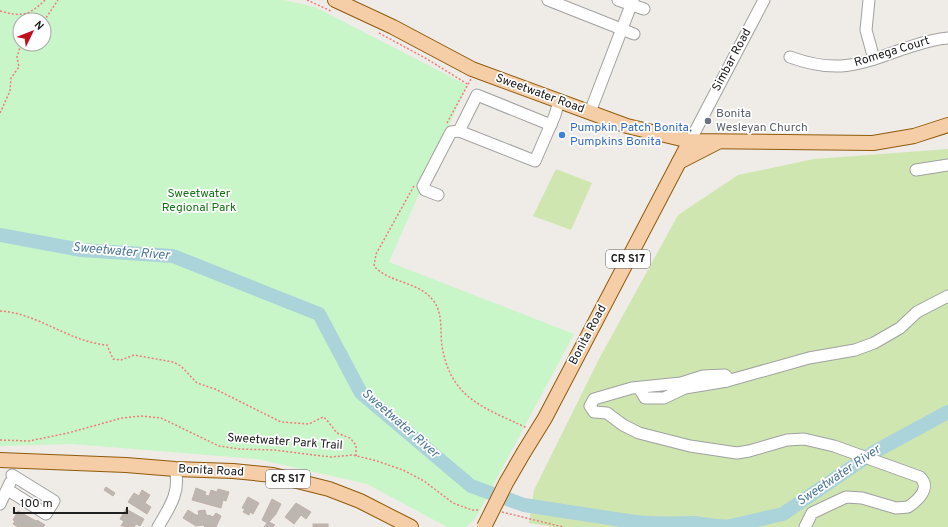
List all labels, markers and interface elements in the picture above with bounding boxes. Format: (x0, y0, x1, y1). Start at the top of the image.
north arrow (12, 12, 52, 52)
text: N (31, 18, 46, 34)
street label: Simbar Road (709, 26, 755, 94)
street label: Romega Court (852, 33, 932, 71)
street label: Sweetwater Road (493, 71, 587, 117)
place label: Bonita Wesleyan Church (716, 106, 808, 136)
marker: Bonita Wesleyan Church (703, 116, 713, 126)
place label: Pumpkin Patch Bonita, Pumpkins Bonita (570, 120, 692, 150)
marker: Pumpkin Patch Bonita, Pumpkins Bonita (557, 130, 567, 140)
park label: Sweetwater Regional Park (162, 186, 236, 216)
water label: Sweetwater River (72, 240, 171, 264)
road number: CR S17 (606, 250, 650, 268)
street label: Bonita Road (566, 302, 610, 368)
water label: Sweetwater River (358, 386, 443, 463)
street label: Sweetwater Park Trail (227, 430, 343, 454)
water label: Sweetwater River (794, 442, 885, 510)
street label: Bonita Road (178, 461, 244, 481)
road number: CR S17 (266, 470, 310, 488)
scale bar (14, 489, 127, 515)
text: 100 m (20, 496, 53, 512)

